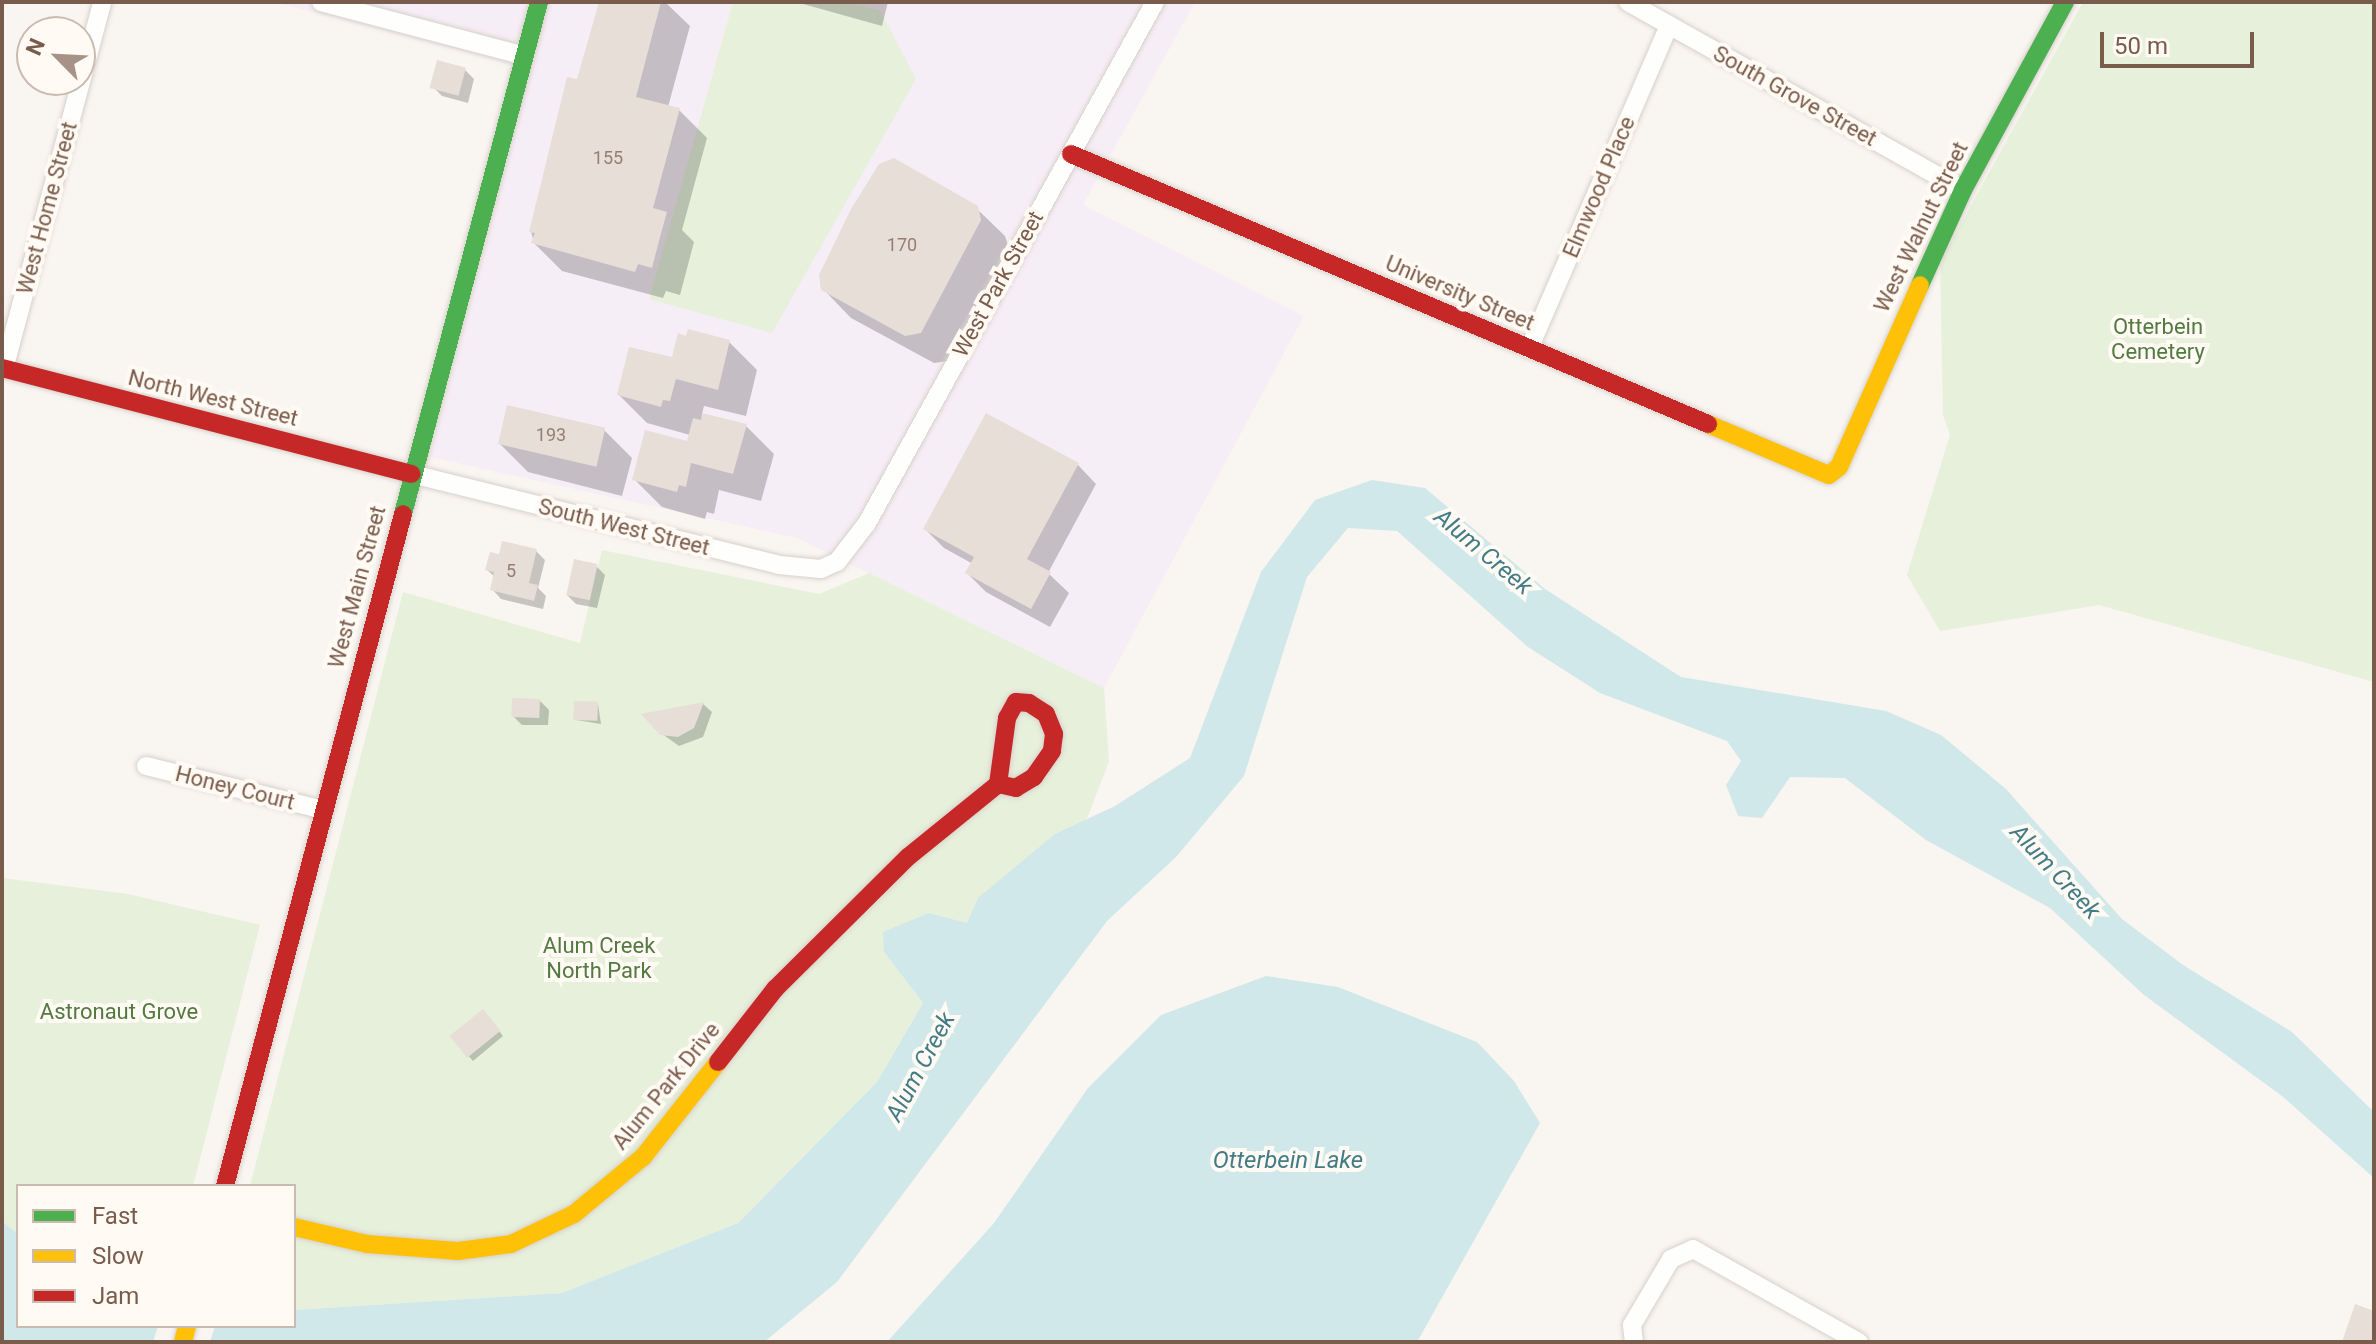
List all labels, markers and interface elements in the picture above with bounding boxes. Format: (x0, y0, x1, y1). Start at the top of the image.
north arrow (16, 16, 96, 96)
scale bar (2104, 16, 2258, 66)
text: 50 m (2114, 32, 2168, 60)
text: N (21, 35, 50, 59)
street label: South Grove Street (1709, 40, 1881, 152)
street label: Elmwood Place (1557, 112, 1641, 262)
street label: West Home Street (11, 119, 83, 297)
street label: West Walnut Street (1868, 137, 1974, 317)
house number: 155 (593, 147, 623, 169)
street label: West Park Street (947, 206, 1049, 362)
house number: 170 (887, 234, 917, 256)
street label: University Street (1382, 250, 1538, 336)
park label: Otterbein Cemetery (2111, 313, 2205, 364)
street label: North West Street (125, 364, 301, 432)
house number: 193 (536, 424, 566, 446)
street label: South West Street (536, 493, 712, 561)
street label: West Main Street (323, 503, 391, 671)
water label: Alum Creek (1428, 503, 1538, 601)
house number: 5 (506, 560, 516, 582)
street label: Honey Court (173, 760, 297, 816)
water label: Alum Creek (2004, 819, 2106, 925)
park label: Alum Creek North Park (543, 932, 655, 984)
park label: Astronaut Grove (40, 999, 198, 1025)
water label: Alum Creek (880, 1008, 962, 1126)
street label: Alum Park Drive (607, 1017, 725, 1155)
water label: Otterbein Lake (1213, 1147, 1363, 1175)
legend (16, 1184, 296, 1328)
text: Fast (92, 1202, 138, 1230)
text: Slow (92, 1242, 144, 1270)
text: Jam (92, 1282, 139, 1310)

